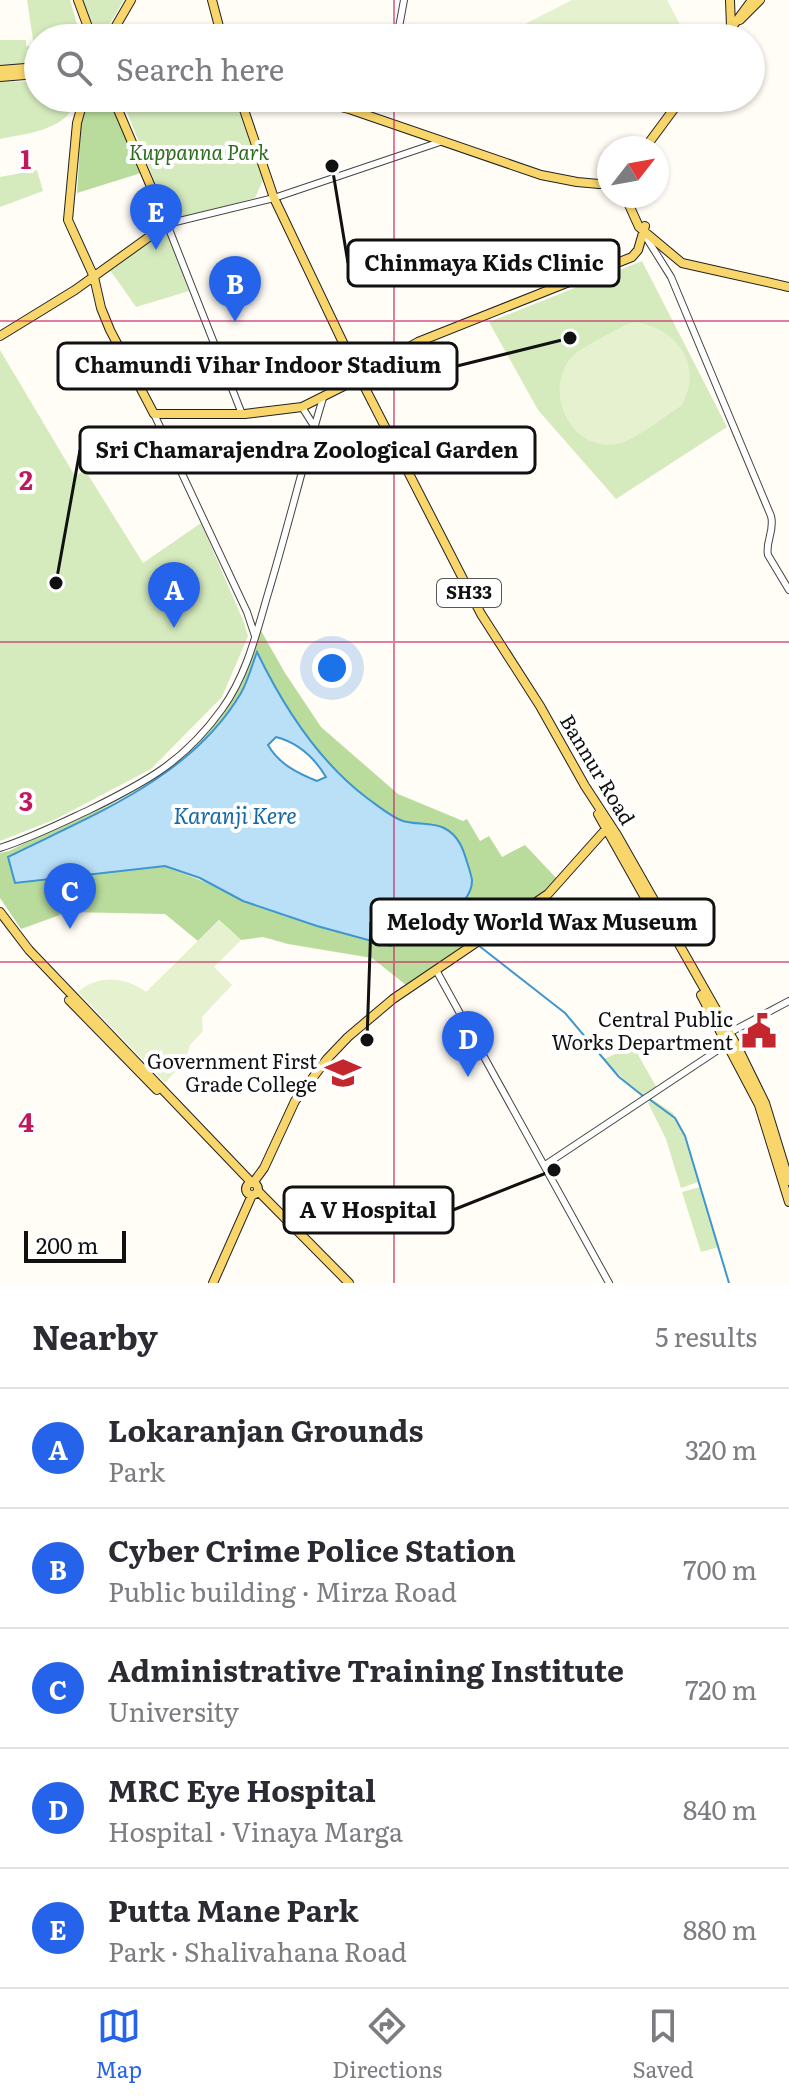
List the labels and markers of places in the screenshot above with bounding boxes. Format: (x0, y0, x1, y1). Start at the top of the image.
pin: E (130, 184, 182, 250)
callout: Chinmaya Kids Clinic (348, 240, 619, 286)
pin: B (209, 256, 261, 322)
callout: Chamundi Vihar Indoor Stadium (58, 343, 457, 389)
callout: Sri Chamarajendra Zoological Garden (80, 427, 535, 473)
pin: A (148, 562, 200, 628)
pin: C (44, 863, 96, 929)
callout: Melody World Wax Museum (371, 899, 714, 945)
place label: Central Public Works Department (551, 1003, 733, 1056)
pin: D (442, 1011, 494, 1077)
public building icon: Central Public Works Department (740, 1012, 778, 1050)
place label: Government First Grade College (147, 1045, 317, 1098)
school or university icon: Government First Grade College (324, 1054, 362, 1092)
callout: A V Hospital (284, 1187, 453, 1233)

